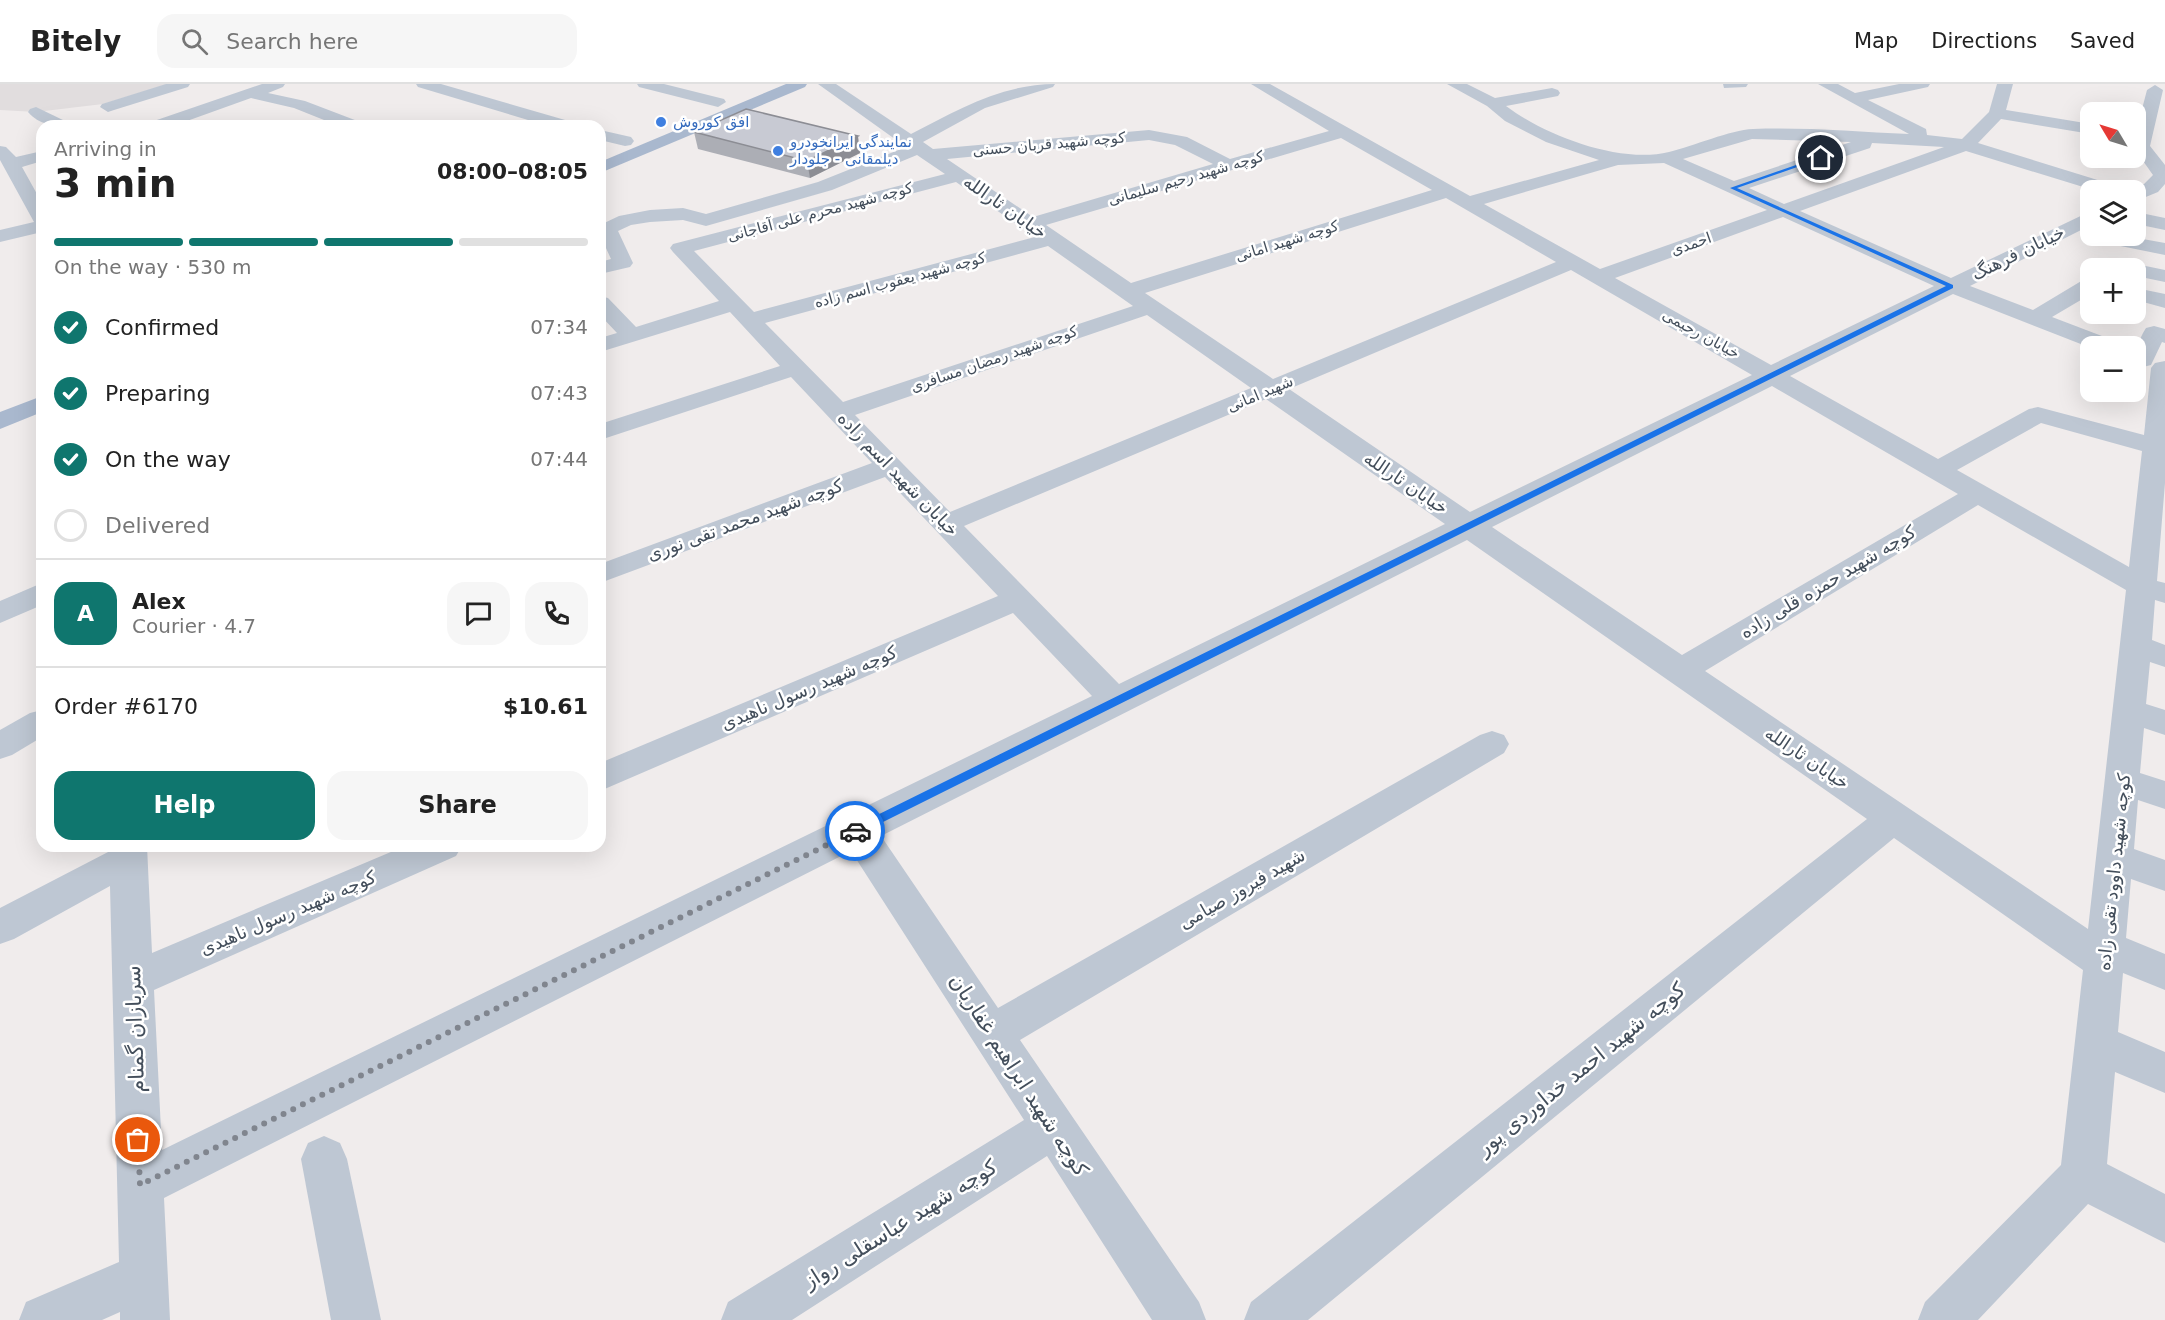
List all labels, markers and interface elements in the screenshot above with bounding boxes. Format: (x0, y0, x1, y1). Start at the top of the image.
search box (157, 14, 577, 68)
text: Bitely (30, 25, 121, 58)
icon: search (178, 25, 211, 58)
text: Search here (226, 29, 358, 54)
text: Map (1854, 29, 1898, 53)
text: Directions (1931, 29, 2037, 53)
text: Saved (2070, 29, 2135, 53)
north arrow (2080, 102, 2146, 168)
map controls (2080, 102, 2146, 402)
place label: افق کوروش (673, 113, 749, 131)
marker: افق کوروش (654, 115, 668, 129)
street label: کوچه شهید قربان حسنی (972, 128, 1127, 160)
pin (1795, 132, 1846, 183)
place label: نمایندگی ایرانخودرو دیلمقانی - جلودار (789, 133, 912, 168)
text: Arriving in (54, 137, 157, 161)
icon: home (1804, 141, 1837, 174)
marker: نمایندگی ایرانخودرو دیلمقانی - جلودار (771, 144, 785, 158)
street label: کوچه شهید رحیم سلیمانی (1106, 147, 1267, 209)
text: 08:00–08:05 (437, 159, 588, 184)
text: 3 min (54, 161, 176, 206)
street label: خیابان ثارالله (960, 170, 1051, 243)
street label: کوچه شهید محرم علی آقاجانی (725, 178, 916, 245)
button: layers (2080, 180, 2146, 246)
street label: کوچه شهید امانی (1233, 216, 1342, 265)
street label: خیابان فرهنگ (1968, 221, 2068, 285)
street label: احمدی (1668, 229, 1714, 259)
street label: کوچه شهید یعقوب اسم زاده (812, 248, 988, 312)
text: On the way · 530 m (54, 255, 252, 279)
button: + (2080, 258, 2146, 324)
street label: خیابان رحیمی (1659, 305, 1743, 363)
icon: check (54, 311, 87, 344)
text: Confirmed (105, 315, 219, 340)
text: 07:34 (530, 315, 588, 339)
street label: کوچه شهید رمضان مسافری (908, 322, 1081, 396)
button: − (2080, 336, 2146, 402)
street label: شهید امانی (1224, 372, 1296, 416)
icon: check (54, 377, 87, 410)
text: Preparing (105, 381, 211, 406)
text: 07:43 (530, 381, 588, 405)
street label: خیابان شهید اسم زاده (833, 407, 963, 541)
icon: check (54, 443, 87, 476)
text: On the way (105, 447, 231, 472)
text: 07:44 (530, 447, 588, 471)
street label: خیابان ثارالله (1360, 447, 1452, 518)
street label: کوچه شهید محمد تقی نوری (644, 474, 846, 566)
text: Delivered (105, 513, 210, 538)
street label: کوچه شهید حمزه قلی زاده (1736, 520, 1920, 643)
button: chat (447, 582, 510, 645)
button: phone (525, 582, 588, 645)
text: Alex (132, 589, 186, 614)
text: A (77, 601, 94, 626)
text: Courier · 4.7 (132, 614, 256, 638)
street label: کوچه شهید رسول ناهیدی (718, 641, 901, 735)
text: Order #6170 (54, 694, 198, 719)
text: $10.61 (503, 694, 588, 719)
street label: خیابان ثارالله (1761, 722, 1853, 793)
button: Help (54, 771, 315, 840)
button: Share (327, 771, 588, 840)
street label: کوچه شهید داوود تقی زاده (2093, 772, 2135, 972)
courier (825, 801, 885, 861)
icon: car (839, 815, 872, 848)
street label: شهید فیروز صیامی (1175, 844, 1309, 934)
street label: کوچه شهید رسول ناهیدی (197, 866, 380, 960)
street label: سربازان گمنام (121, 965, 149, 1093)
street label: کوچه شهید ابراهیم غفاریان (944, 969, 1093, 1181)
street label: کوچه شهید احمد خداوردی پور (1471, 977, 1690, 1161)
pin (112, 1114, 163, 1165)
icon: bag (121, 1123, 154, 1156)
street label: کوچه شهید عباسقلی رواز (798, 1154, 1001, 1294)

